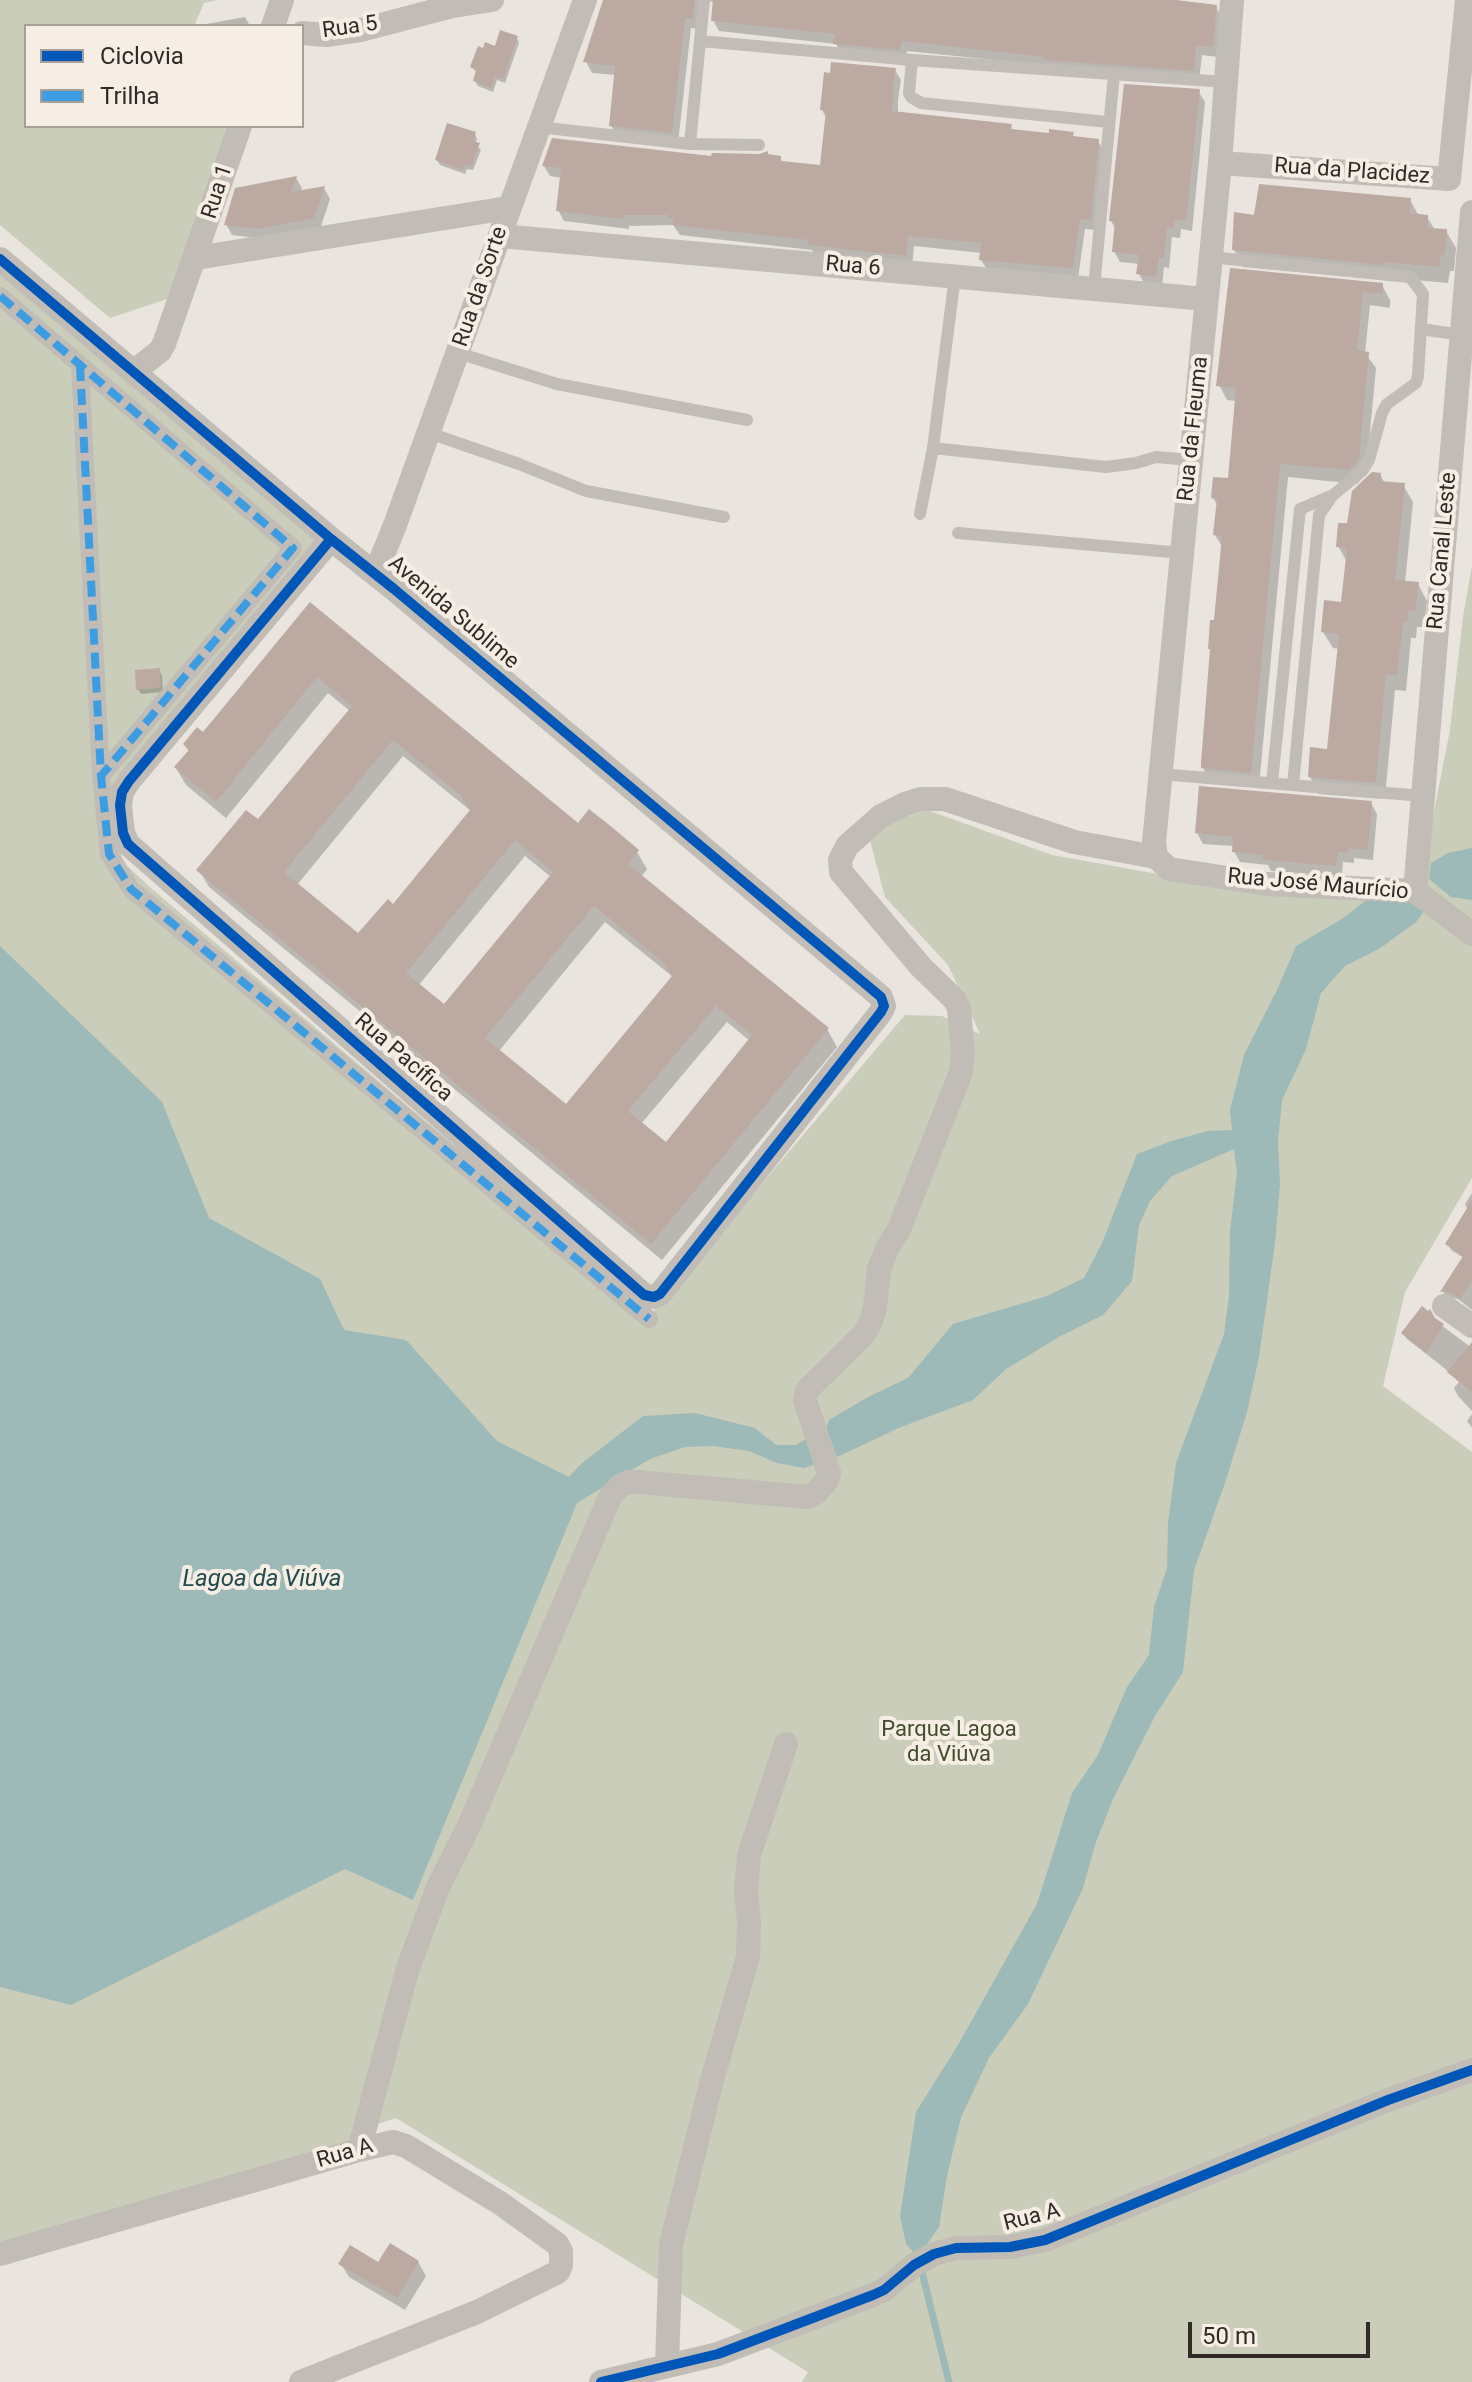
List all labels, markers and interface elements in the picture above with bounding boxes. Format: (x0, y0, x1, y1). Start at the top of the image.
street label: Rua 5 (321, 11, 379, 45)
legend (24, 24, 304, 128)
text: Ciclovia (100, 42, 184, 70)
text: Trilha (100, 82, 160, 110)
street label: Rua da Placidez (1273, 153, 1431, 191)
street label: Rua 1 (197, 162, 239, 222)
street label: Rua da Sorte (448, 223, 514, 351)
street label: Rua 6 (824, 251, 882, 283)
street label: Rua da Fleuma (1173, 355, 1215, 503)
street label: Rua Canal Leste (1423, 471, 1463, 631)
street label: Avenida Sublime (382, 551, 524, 675)
street label: Rua José Maurício (1226, 864, 1410, 906)
street label: Rua Pacífica (349, 1008, 457, 1108)
water label: Lagoa da Viúva (183, 1566, 341, 1594)
park label: Parque Lagoa da Viúva (881, 1717, 1017, 1768)
street label: Rua A (314, 2133, 376, 2175)
street label: Rua A (1001, 2198, 1063, 2238)
scale bar (1192, 2306, 1374, 2356)
text: 50 m (1202, 2322, 1256, 2350)

